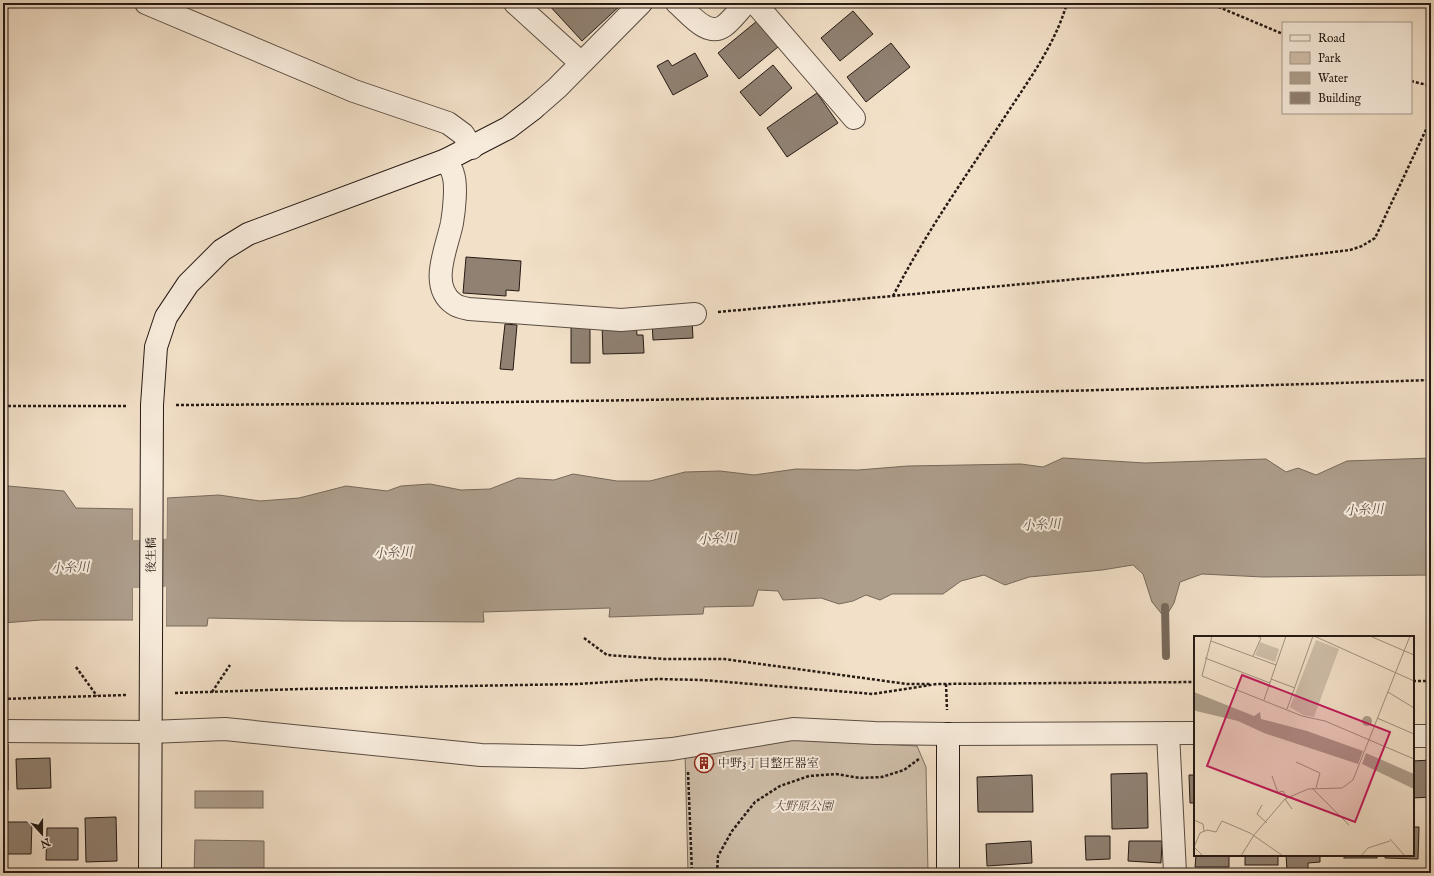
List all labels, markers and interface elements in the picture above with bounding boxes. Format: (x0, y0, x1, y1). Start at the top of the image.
legend (1282, 22, 1412, 114)
text: Road (1318, 31, 1346, 46)
text: Park (1318, 51, 1341, 66)
text: Water (1318, 71, 1349, 86)
text: Building (1318, 91, 1362, 106)
water label: 小糸川 (1344, 501, 1386, 520)
water label: 小糸川 (1021, 516, 1063, 535)
water label: 小糸川 (697, 530, 739, 549)
street label: 後生橋 (144, 537, 159, 573)
water label: 小糸川 (373, 544, 415, 563)
water label: 小糸川 (50, 559, 92, 578)
inset map (1194, 636, 1414, 856)
building icon: 中野3丁目整圧器室 (693, 752, 715, 774)
place label: 中野3丁目整圧器室 (718, 756, 818, 771)
park label: 大野原公園 (773, 799, 835, 814)
north arrow (22, 814, 62, 854)
text: N (38, 834, 53, 851)

